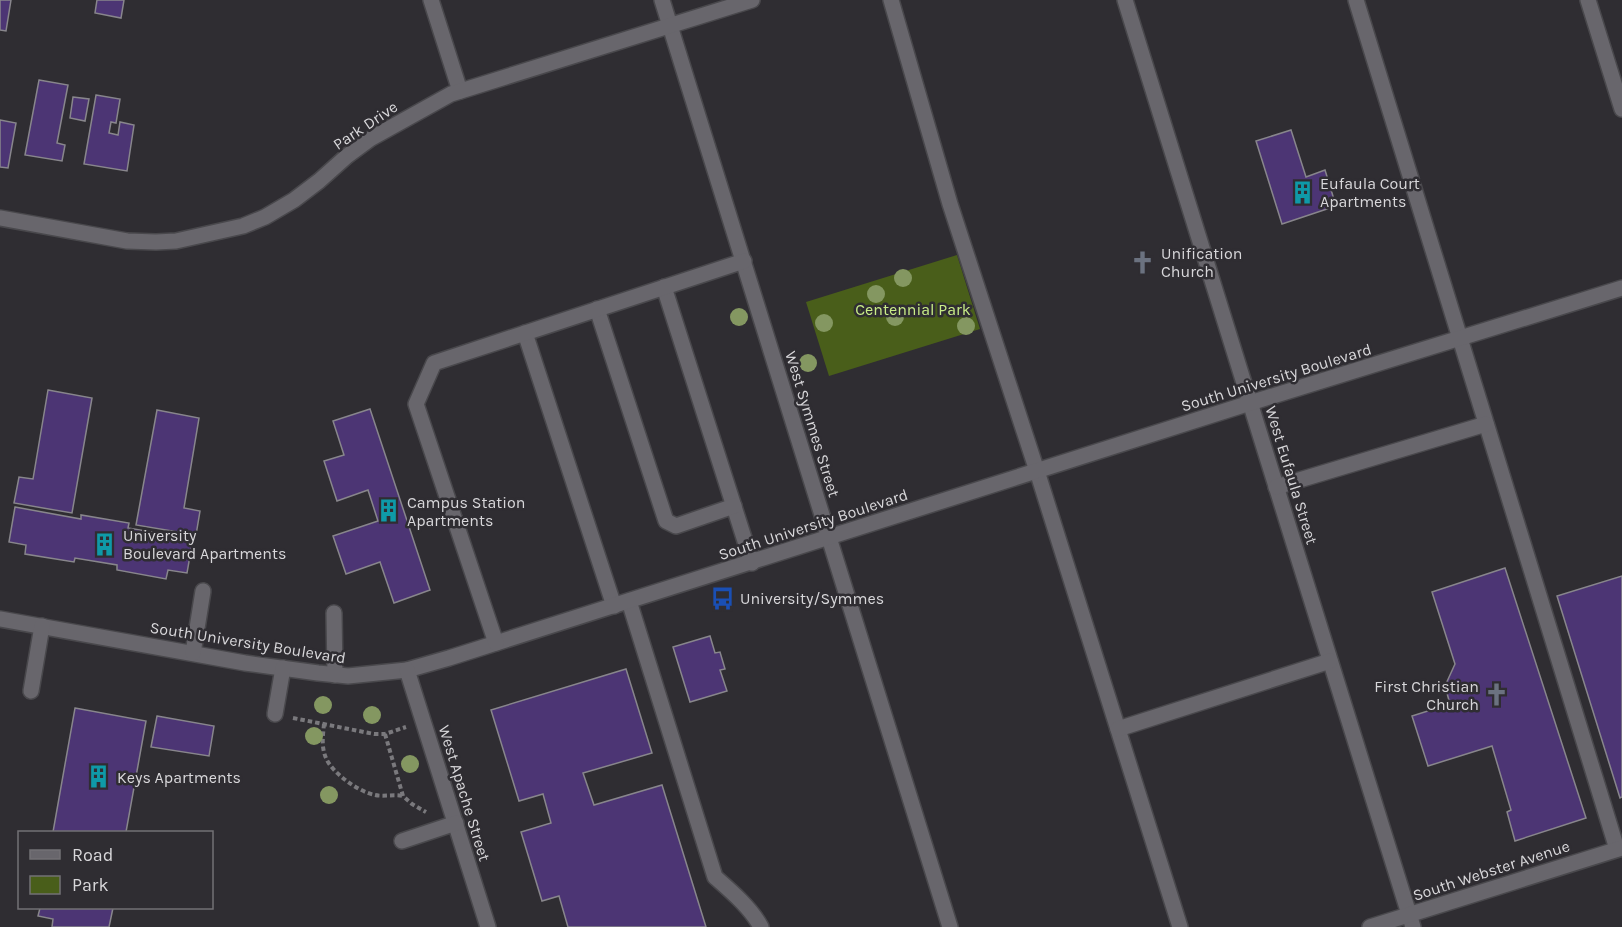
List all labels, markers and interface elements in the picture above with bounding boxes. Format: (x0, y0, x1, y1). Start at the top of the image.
street label: Park Drive (329, 97, 401, 154)
place label: Eufaula Court Apartments (1320, 174, 1420, 211)
building icon: Eufaula Court Apartments (1289, 179, 1315, 205)
place label: Unification Church (1161, 244, 1242, 281)
church icon: Unification Church (1130, 249, 1156, 275)
park label: Centennial Park (855, 300, 971, 319)
street label: South University Boulevard (1179, 339, 1374, 416)
street label: West Symmes Street (781, 349, 844, 499)
street label: West Eufaula Street (1261, 404, 1322, 547)
street label: South University Boulevard (716, 485, 910, 564)
place label: Campus Station Apartments (407, 493, 526, 530)
building icon: Campus Station Apartments (376, 498, 402, 524)
place label: University Boulevard Apartments (123, 526, 286, 563)
building icon: University Boulevard Apartments (92, 531, 118, 557)
bus stop icon: University/Symmes (709, 585, 735, 611)
place label: University/Symmes (740, 589, 884, 608)
street label: South University Boulevard (149, 618, 347, 667)
place label: First Christian Church (1374, 677, 1479, 714)
church icon: First Christian Church (1484, 682, 1510, 708)
street label: West Apache Street (435, 723, 494, 864)
building icon: Keys Apartments (86, 764, 112, 790)
place label: Keys Apartments (117, 768, 241, 787)
legend (18, 831, 213, 909)
street label: South Webster Avenue (1410, 836, 1572, 905)
text: Road (72, 844, 113, 866)
text: Park (72, 874, 109, 896)

